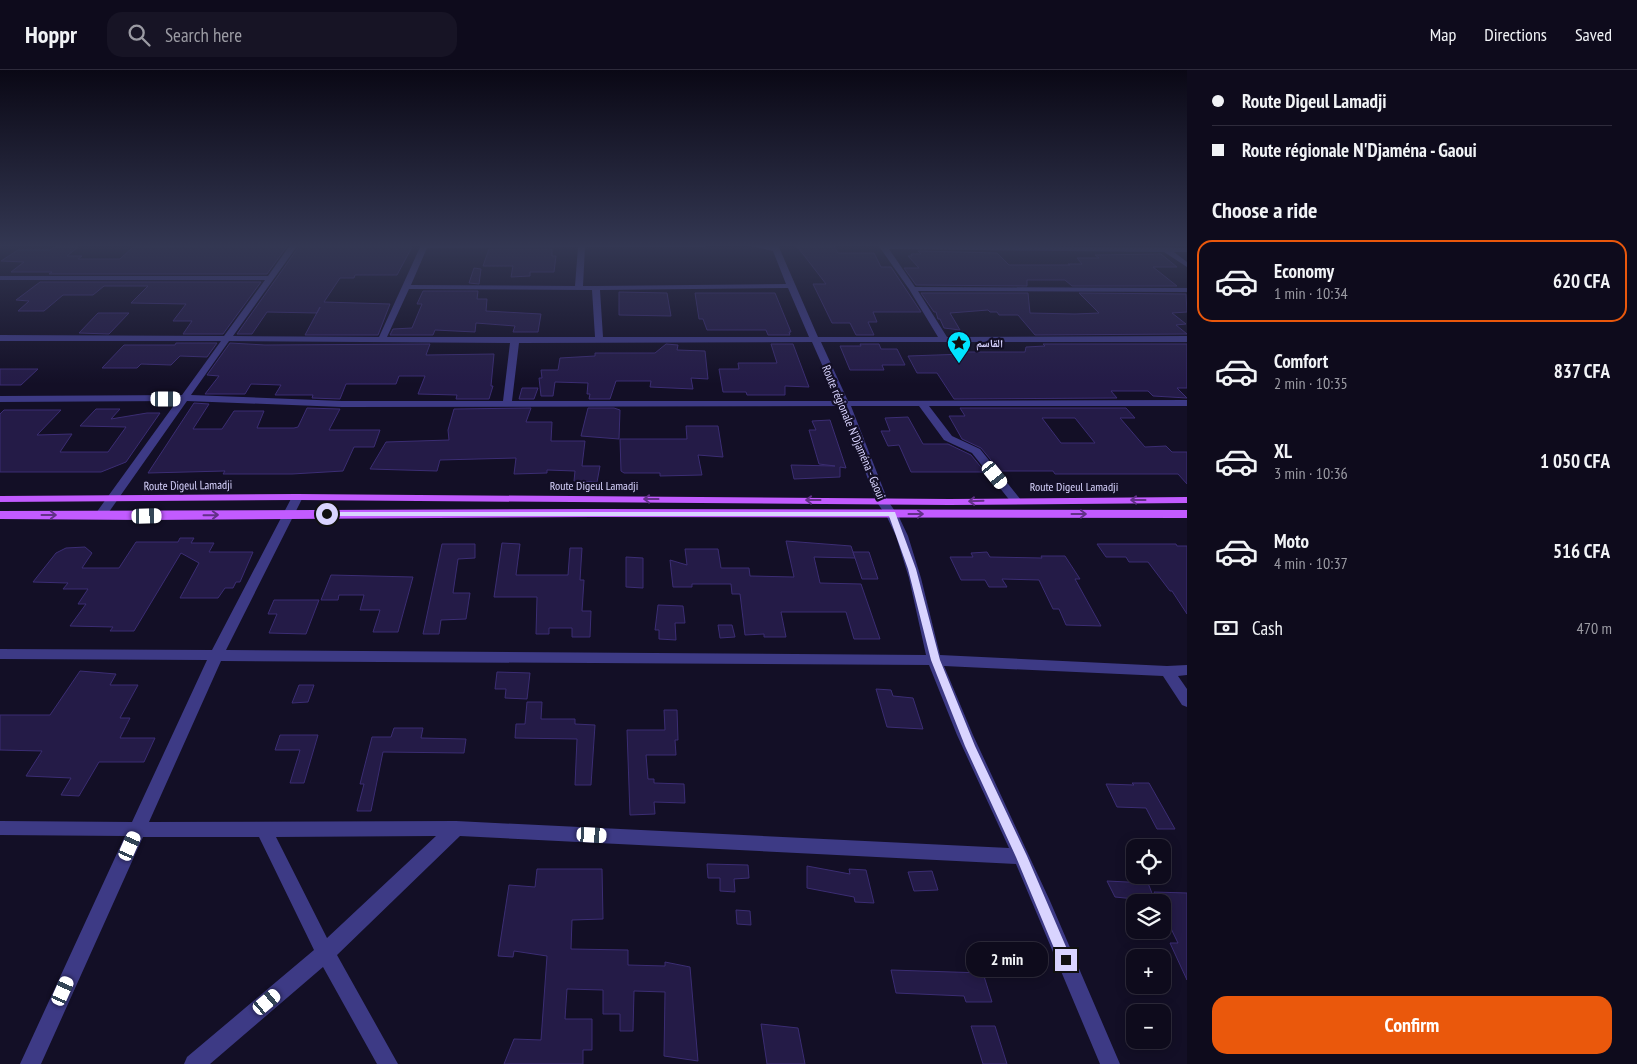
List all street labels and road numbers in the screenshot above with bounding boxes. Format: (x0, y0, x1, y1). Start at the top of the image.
street label: Route régionale N'Djaména - Gaoui (819, 363, 889, 501)
street label: Route Digeul Lamadji (144, 477, 232, 493)
street label: Route Digeul Lamadji (550, 478, 638, 493)
street label: Route Digeul Lamadji (1030, 479, 1118, 494)

